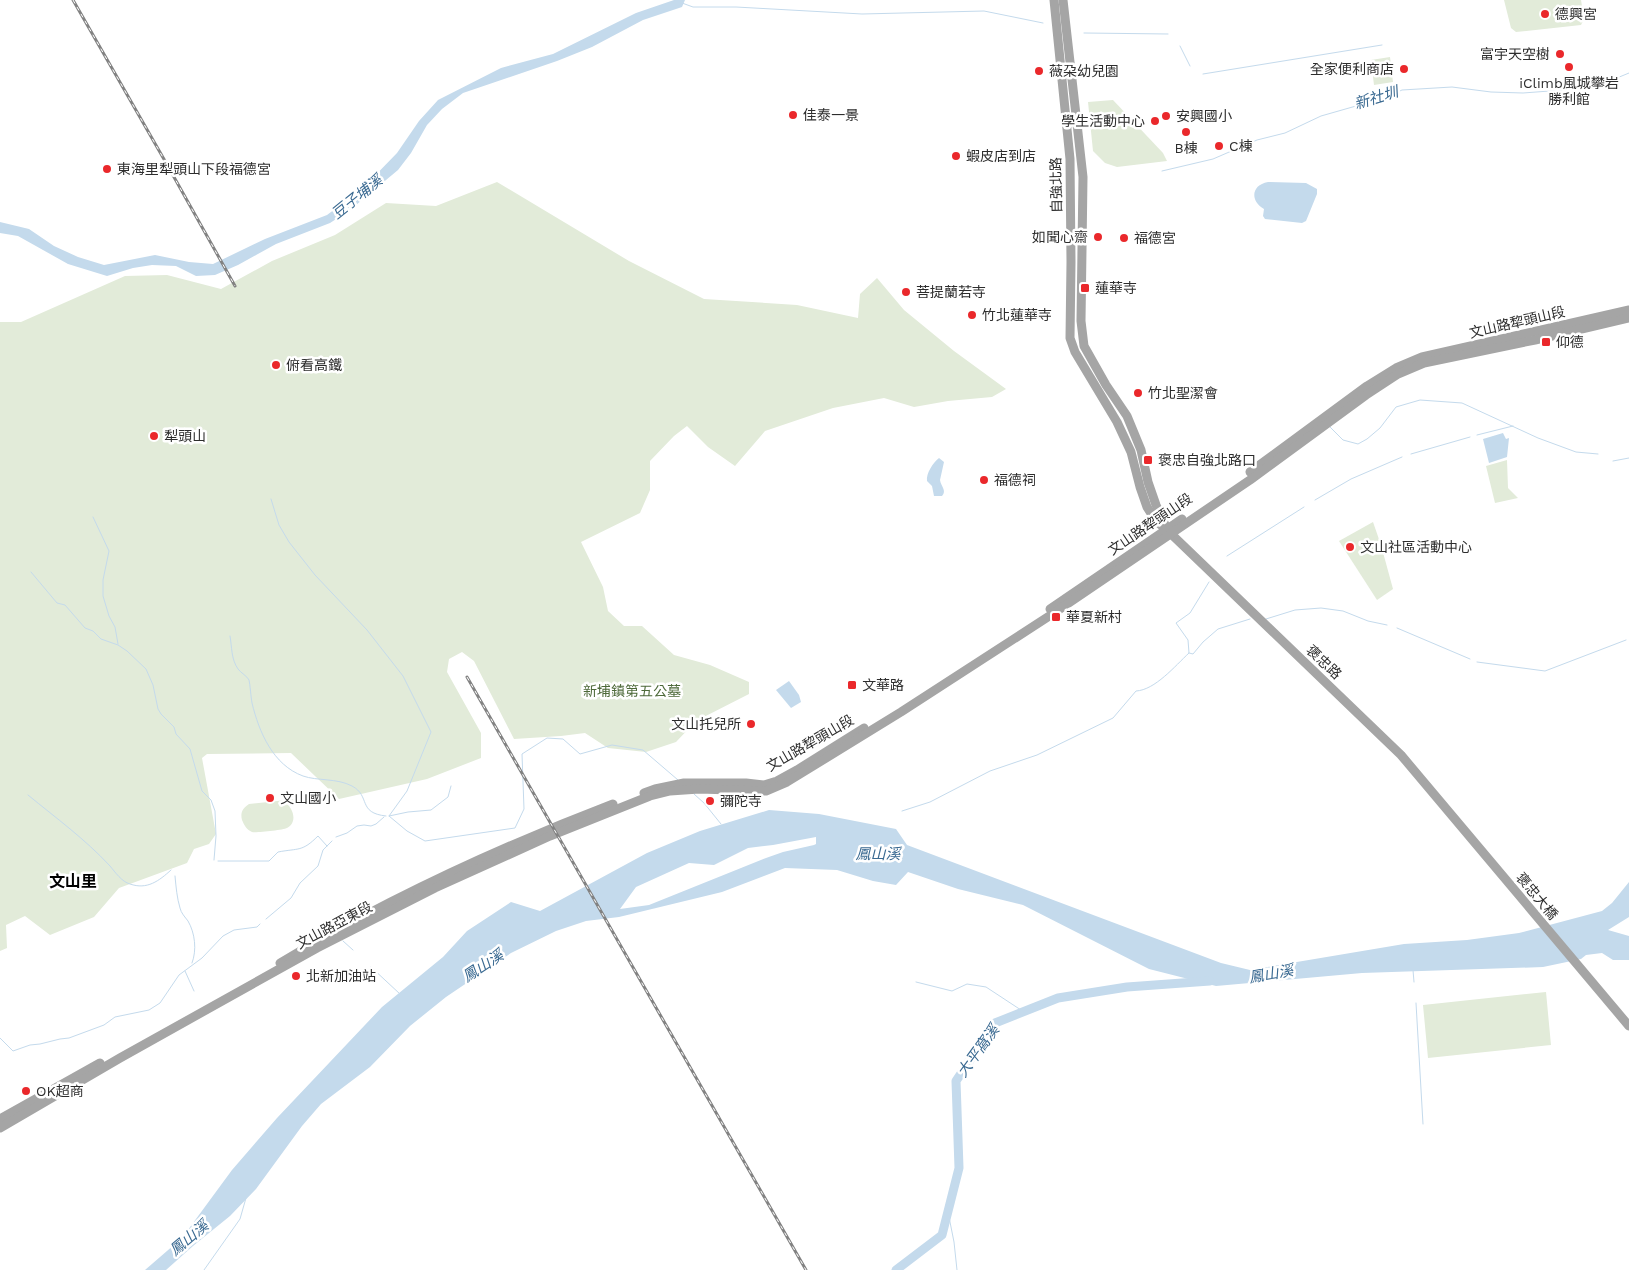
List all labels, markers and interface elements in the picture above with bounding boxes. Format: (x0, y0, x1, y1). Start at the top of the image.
place label: 德興宮 (1555, 6, 1597, 22)
marker: 德興宮 (1539, 8, 1551, 20)
place label: 富宇天空樹 (1480, 46, 1550, 62)
marker: 富宇天空樹 (1554, 48, 1566, 60)
place label: 全家便利商店 (1310, 61, 1394, 77)
marker: iClimb風城攀岩 勝利館 (1563, 61, 1575, 73)
place label: 薇朶幼兒園 (1049, 63, 1119, 79)
marker: 全家便利商店 (1398, 63, 1410, 75)
marker: 薇朶幼兒園 (1033, 65, 1045, 77)
place label: iClimb風城攀岩 勝利館 (1519, 75, 1619, 107)
water label: 新社圳 (1352, 82, 1402, 113)
place label: 佳泰一景 (803, 107, 859, 123)
place label: 安興國小 (1176, 108, 1232, 124)
marker: 佳泰一景 (787, 109, 799, 121)
marker: 安興國小 (1160, 110, 1172, 122)
place label: 學生活動中心 (1061, 113, 1145, 129)
marker: 學生活動中心 (1149, 115, 1161, 127)
marker: B棟 (1180, 126, 1192, 138)
place label: C棟 (1229, 138, 1253, 154)
place label: B棟 (1174, 140, 1198, 156)
marker: C棟 (1213, 140, 1225, 152)
place label: 蝦皮店到店 (966, 148, 1036, 164)
marker: 蝦皮店到店 (950, 150, 962, 162)
street label: 自強北路 (1048, 157, 1064, 213)
place label: 東海里犁頭山下段福德宮 (117, 161, 271, 177)
marker: 東海里犁頭山下段福德宮 (101, 163, 113, 175)
water label: 豆子埔溪 (328, 170, 388, 223)
place label: 如聞心齋 (1032, 229, 1088, 245)
place label: 福德宮 (1134, 230, 1176, 246)
marker: 如聞心齋 (1092, 231, 1104, 243)
marker: 福德宮 (1118, 232, 1130, 244)
place label: 蓮華寺 (1095, 280, 1137, 296)
marker: 蓮華寺 (1079, 282, 1091, 294)
place label: 菩提蘭若寺 (916, 284, 986, 300)
marker: 菩提蘭若寺 (900, 286, 912, 298)
street label: 文山路犂頭山段 (1467, 303, 1567, 341)
place label: 竹北蓮華寺 (982, 307, 1052, 323)
marker: 竹北蓮華寺 (966, 309, 978, 321)
place label: 仰德 (1556, 334, 1584, 350)
marker: 仰德 (1540, 336, 1552, 348)
place label: 俯看高鐵 (286, 357, 342, 373)
marker: 俯看高鐵 (270, 359, 282, 371)
place label: 竹北聖潔會 (1148, 385, 1218, 401)
marker: 竹北聖潔會 (1132, 387, 1144, 399)
place label: 犁頭山 (164, 428, 206, 444)
marker: 犁頭山 (148, 430, 160, 442)
place label: 褒忠自強北路口 (1158, 452, 1256, 468)
marker: 褒忠自強北路口 (1142, 454, 1154, 466)
place label: 福德祠 (994, 472, 1036, 488)
marker: 福德祠 (978, 474, 990, 486)
street label: 文山路犂頭山段 (1105, 490, 1195, 558)
place label: 文山社區活動中心 (1360, 539, 1472, 555)
marker: 文山社區活動中心 (1344, 541, 1356, 553)
place label: 華夏新村 (1066, 609, 1122, 625)
marker: 華夏新村 (1050, 611, 1062, 623)
street label: 褒忠路 (1303, 642, 1345, 682)
place label: 文華路 (862, 677, 904, 693)
marker: 文華路 (846, 679, 858, 691)
park label: 新埔鎮第五公墓 (583, 683, 681, 699)
street label: 文山路犂頭山段 (764, 712, 856, 774)
place label: 文山托兒所 (671, 716, 741, 732)
marker: 文山托兒所 (745, 718, 757, 730)
place label: 文山國小 (280, 790, 336, 806)
marker: 文山國小 (264, 792, 276, 804)
place label: 彌陀寺 (720, 793, 762, 809)
marker: 彌陀寺 (704, 795, 716, 807)
water label: 鳳山溪 (855, 845, 902, 863)
street label: 褒忠大橋 (1513, 869, 1561, 923)
district label: 文山里 (49, 872, 97, 891)
street label: 文山路亞東段 (293, 898, 375, 952)
water label: 鳳山溪 (459, 945, 508, 986)
water label: 鳳山溪 (1247, 961, 1297, 987)
place label: 北新加油站 (306, 968, 376, 984)
marker: 北新加油站 (290, 970, 302, 982)
water label: 大平窩溪 (953, 1020, 1004, 1081)
place label: OK超商 (36, 1083, 84, 1099)
marker: OK超商 (20, 1085, 32, 1097)
water label: 鳳山溪 (166, 1215, 214, 1259)

